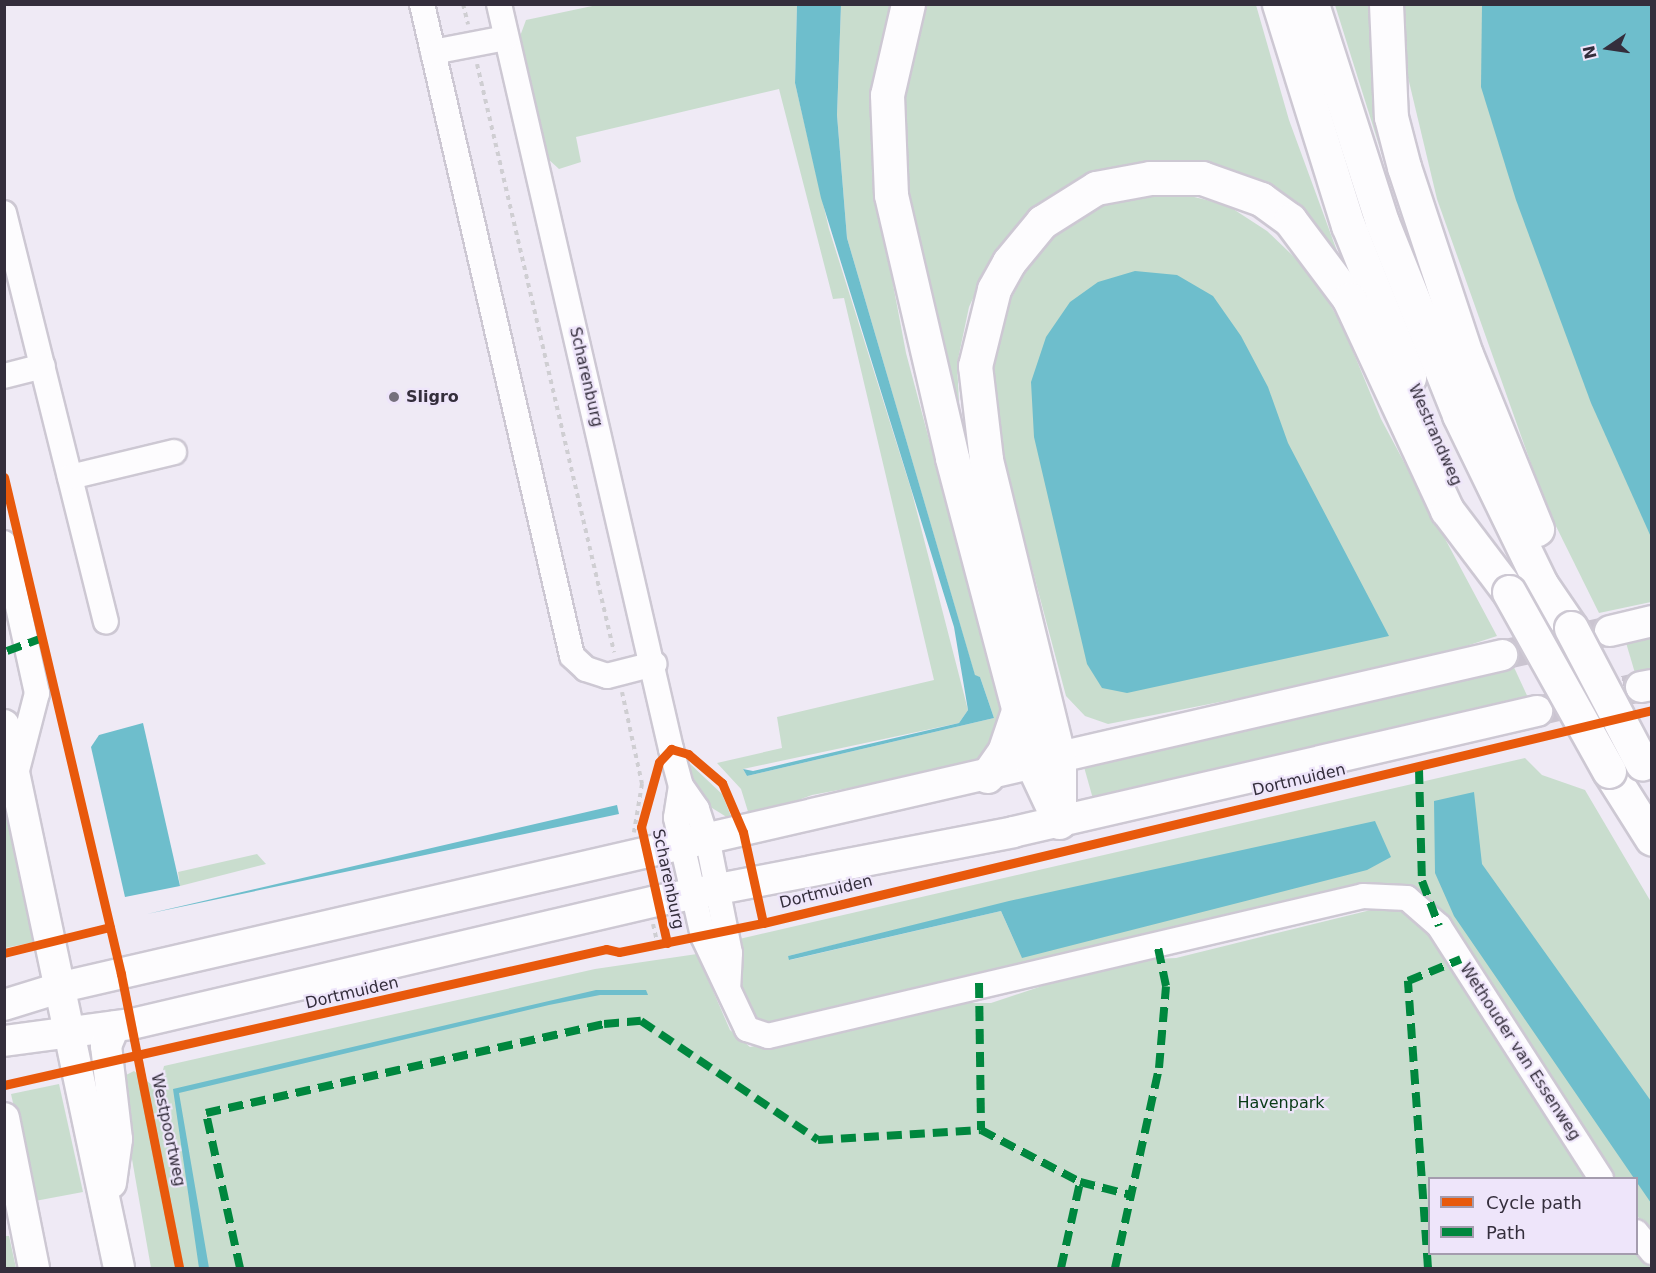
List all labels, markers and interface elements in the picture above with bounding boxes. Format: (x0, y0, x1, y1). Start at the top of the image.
north arrow (1578, 18, 1638, 78)
text: N (1579, 44, 1601, 61)
street label: Scharenburg (565, 325, 607, 429)
street label: Westrandweg (1404, 381, 1466, 489)
place label: Sligro (406, 387, 459, 407)
marker: Sligro (387, 390, 401, 404)
street label: Dortmuiden (1250, 760, 1348, 800)
street label: Scharenburg (648, 827, 688, 931)
street label: Dortmuiden (777, 871, 875, 913)
street label: Wethouder van Essenweg (1456, 960, 1584, 1144)
street label: Dortmuiden (303, 973, 401, 1013)
street label: Westpoortweg (147, 1072, 189, 1188)
park label: Havenpark (1237, 1093, 1325, 1113)
legend (1428, 1177, 1638, 1255)
text: Cycle path (1486, 1192, 1582, 1213)
text: Path (1486, 1222, 1526, 1243)

